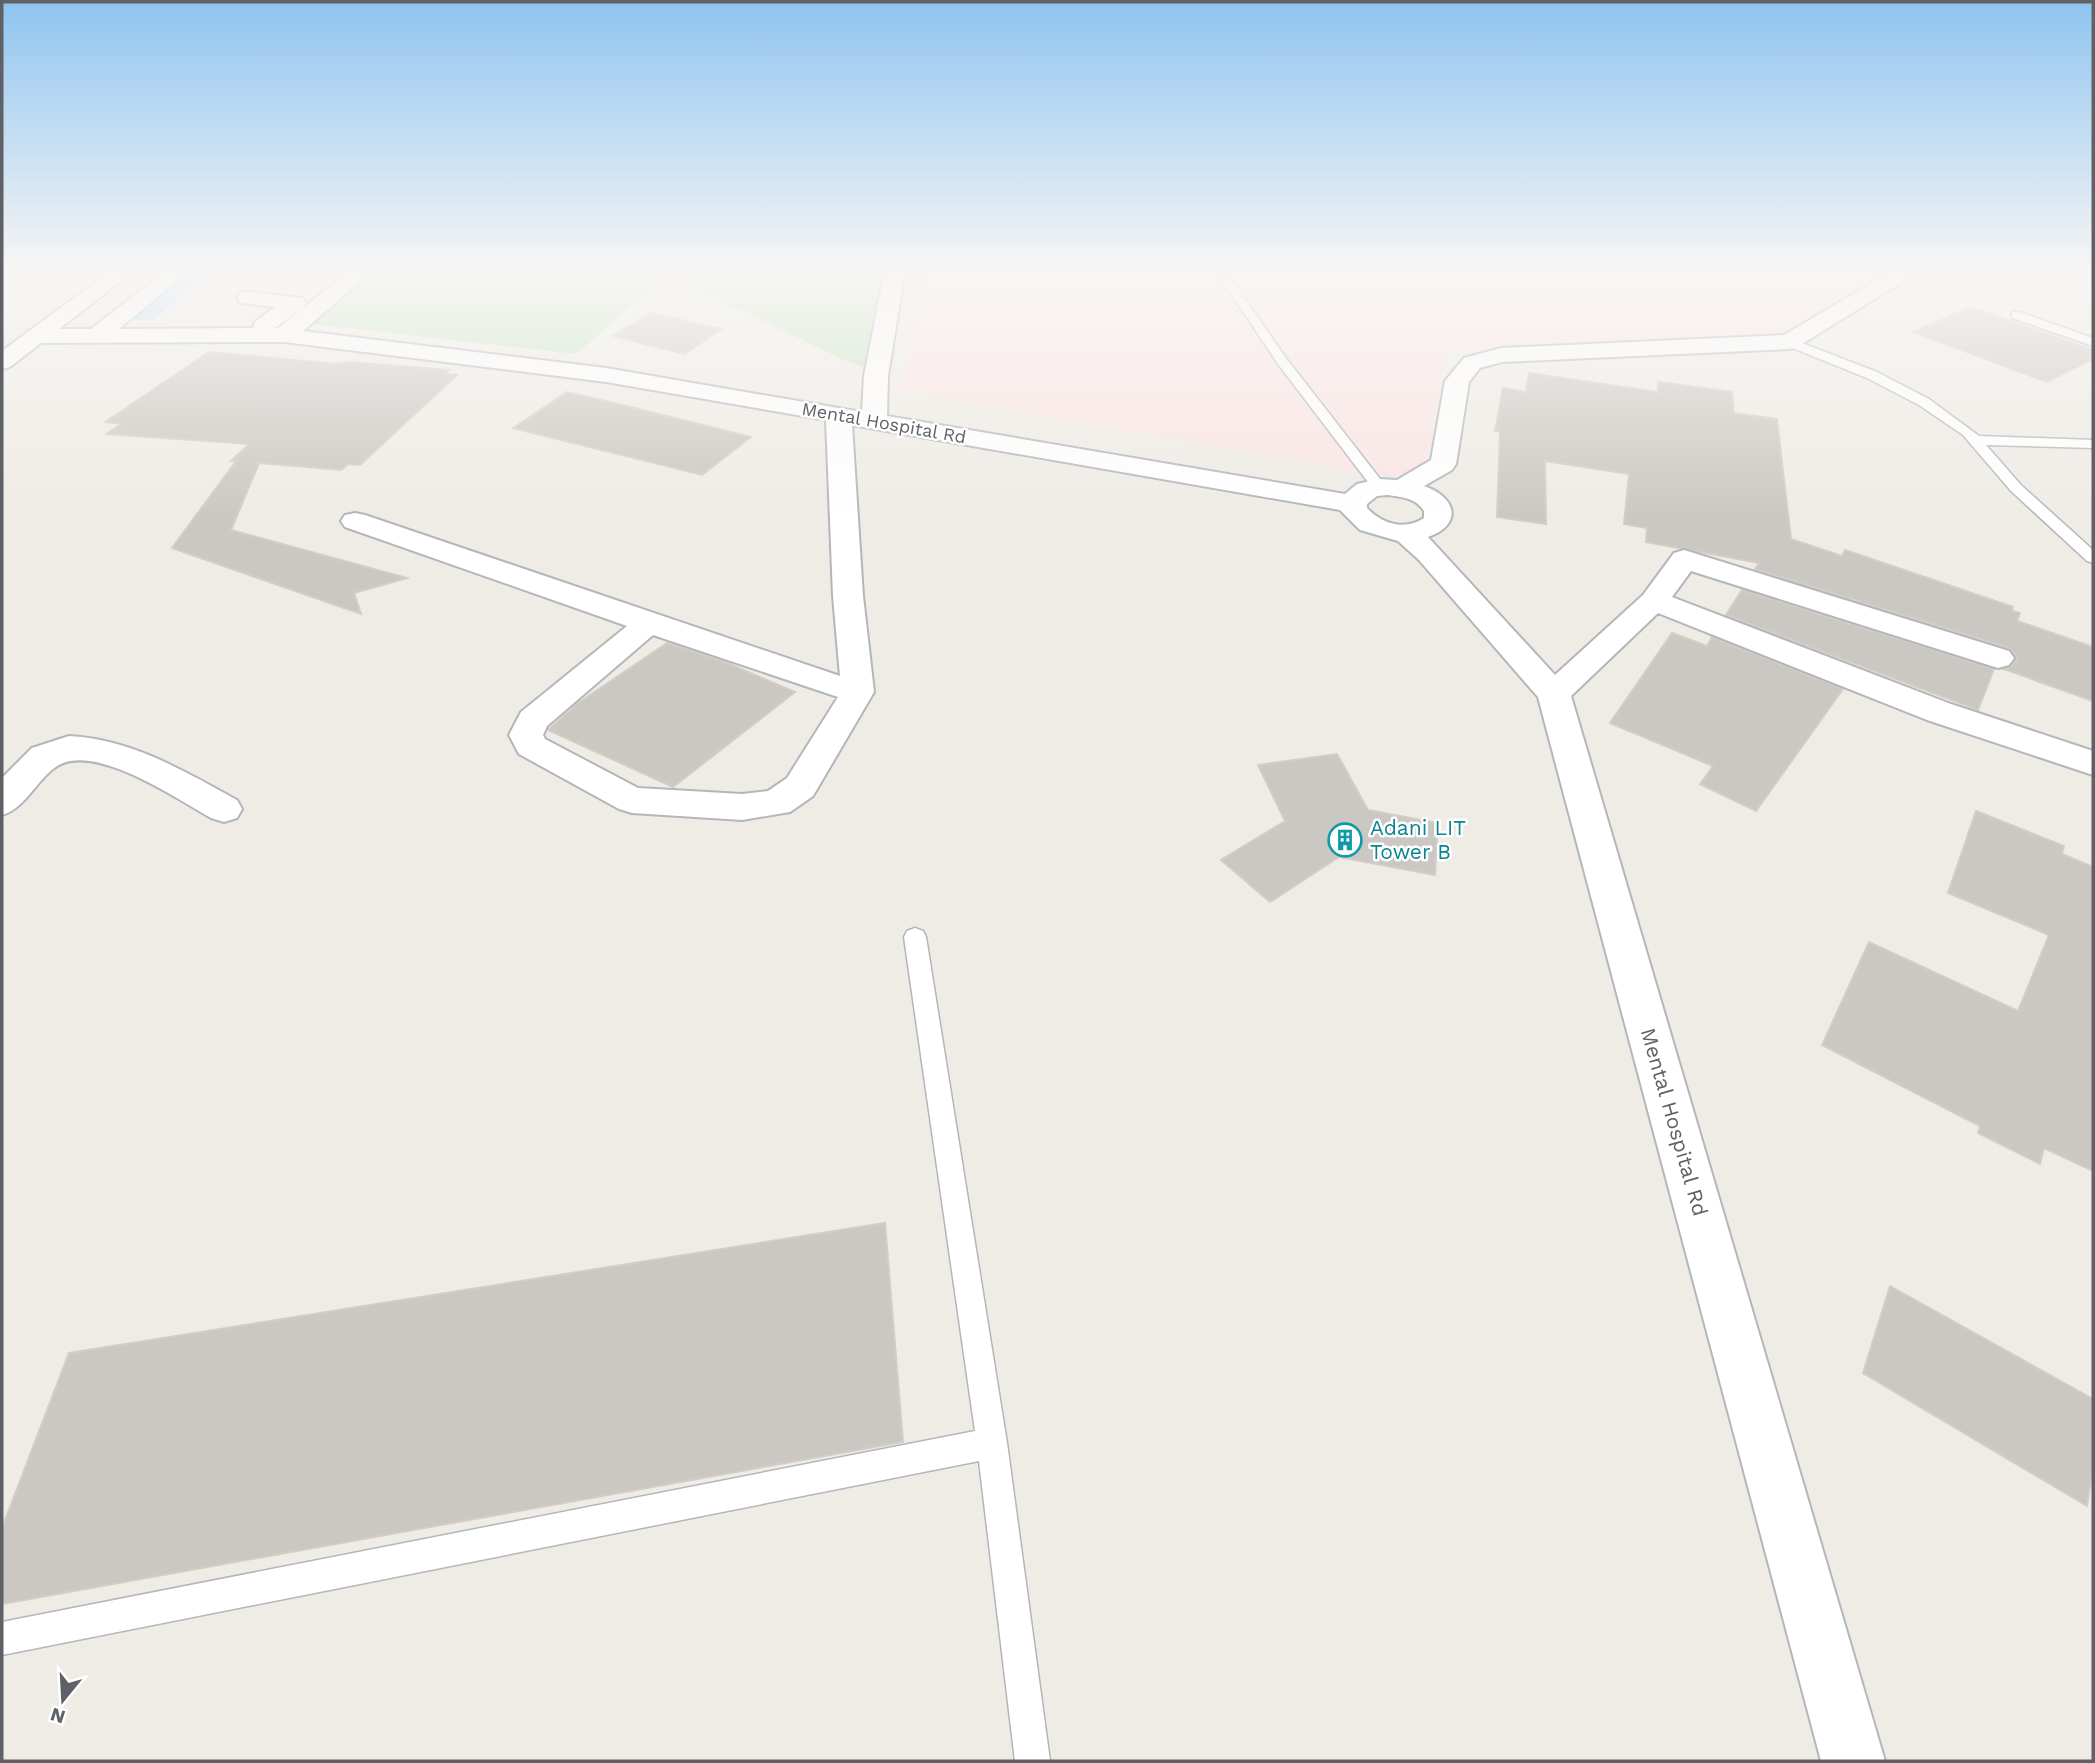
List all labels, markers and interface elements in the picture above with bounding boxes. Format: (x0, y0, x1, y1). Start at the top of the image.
street label: Mental Hospital Rd (800, 398, 968, 447)
place label: Adani LIT Tower B (1370, 815, 1466, 864)
building icon: Adani LIT Tower B (1326, 821, 1364, 859)
street label: Mental Hospital Rd (1636, 1025, 1713, 1219)
north arrow (28, 1665, 98, 1735)
text: N (48, 1703, 68, 1729)

